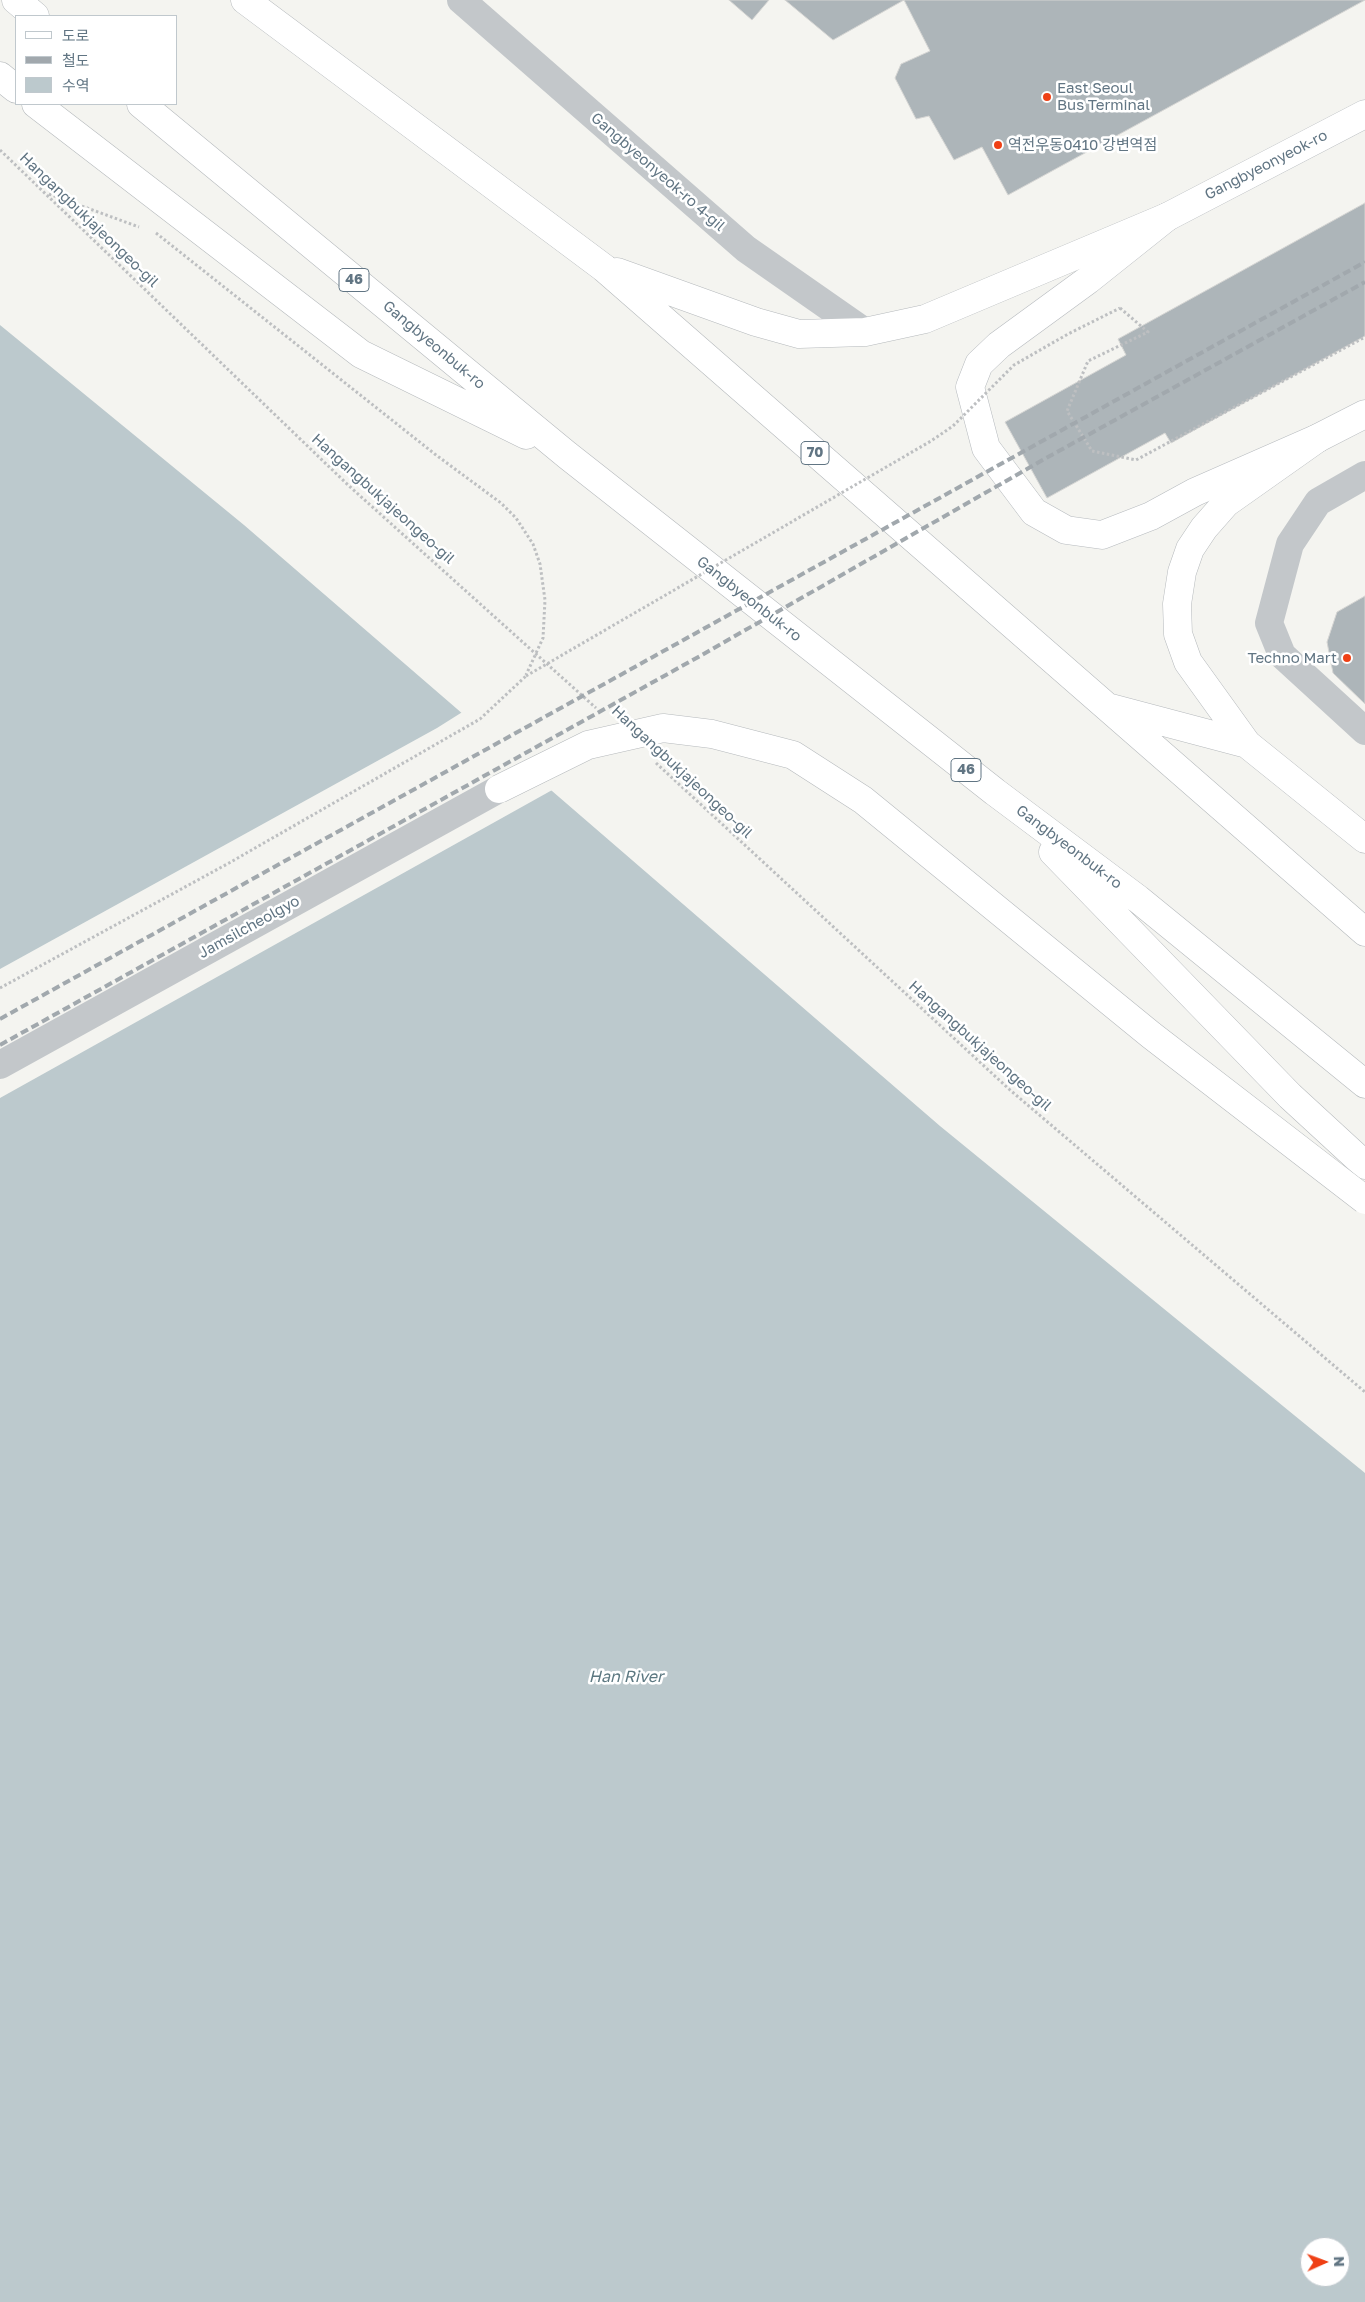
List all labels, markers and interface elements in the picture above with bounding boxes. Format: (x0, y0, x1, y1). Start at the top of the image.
legend (15, 15, 178, 105)
text: 도로 (62, 26, 90, 44)
text: 철도 (62, 51, 90, 69)
text: 수역 (62, 76, 90, 94)
place label: East Seoul Bus Terminal (1057, 79, 1150, 114)
marker: East Seoul Bus Terminal (1041, 91, 1053, 103)
street label: Gangbyeonyeok-ro 4-gil (587, 109, 729, 235)
street label: Gangbyeonyeok-ro (1202, 126, 1330, 204)
place label: 역전우동0410 강변역점 (1008, 136, 1157, 154)
marker: 역전우동0410 강변역점 (992, 139, 1004, 151)
street label: Hangangbukjajeongeo-gil (16, 149, 162, 291)
road number: 46 (339, 268, 369, 292)
street label: Gangbyeonbuk-ro (379, 297, 489, 393)
street label: Hangangbukjajeongeo-gil (308, 430, 458, 568)
road number: 70 (801, 442, 829, 464)
street label: Gangbyeonbuk-ro (693, 552, 805, 646)
place label: Techno Mart (1247, 649, 1337, 667)
marker: Techno Mart (1341, 652, 1353, 664)
street label: Hangangbukjajeongeo-gil (608, 702, 756, 842)
road number: 46 (951, 758, 981, 782)
street label: Gangbyeonbuk-ro (1012, 801, 1126, 893)
street label: Jamsilcheolgyo (195, 892, 303, 962)
street label: Hangangbukjajeongeo-gil (905, 977, 1055, 1115)
water label: Han River (589, 1667, 663, 1687)
north arrow (1300, 2237, 1350, 2287)
text: N (1331, 2256, 1348, 2267)

